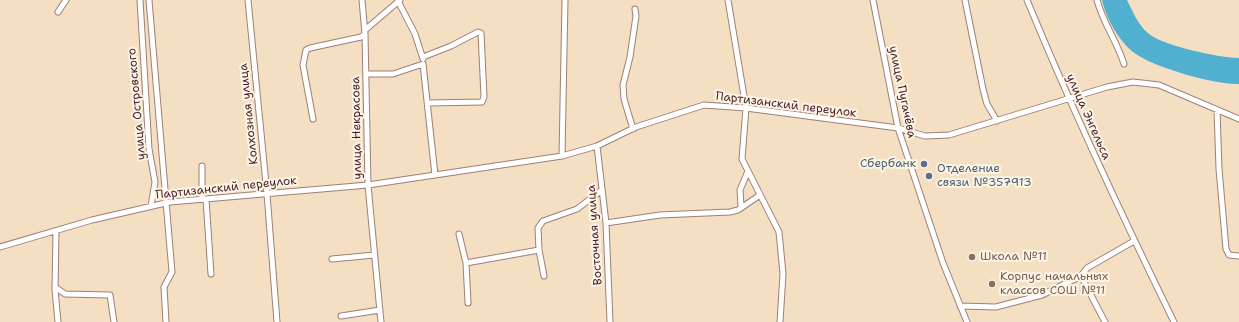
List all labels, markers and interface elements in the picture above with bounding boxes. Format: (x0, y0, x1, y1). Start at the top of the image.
street label: улица Пугачёва (885, 45, 919, 139)
street label: улица Островского (125, 47, 149, 161)
street label: Колхозная улица (237, 63, 261, 165)
street label: улица Энгельса (1063, 72, 1113, 162)
street label: улица Некрасова (349, 76, 365, 180)
street label: Партизанский переулок (715, 89, 857, 121)
place label: Сбербанк (860, 157, 916, 171)
marker: Сбербанк (919, 159, 929, 169)
place label: Отделение связи №357913 (937, 162, 1032, 190)
marker: Отделение связи №357913 (924, 171, 934, 181)
street label: Партизанский переулок (155, 173, 297, 203)
street label: Восточная улица (584, 184, 606, 286)
place label: Школа №11 (980, 250, 1047, 264)
marker: Школа №11 (967, 252, 977, 262)
place label: Корпус начальных классов СОШ №11 (1000, 270, 1108, 298)
marker: Корпус начальных классов СОШ №11 (987, 279, 997, 289)

